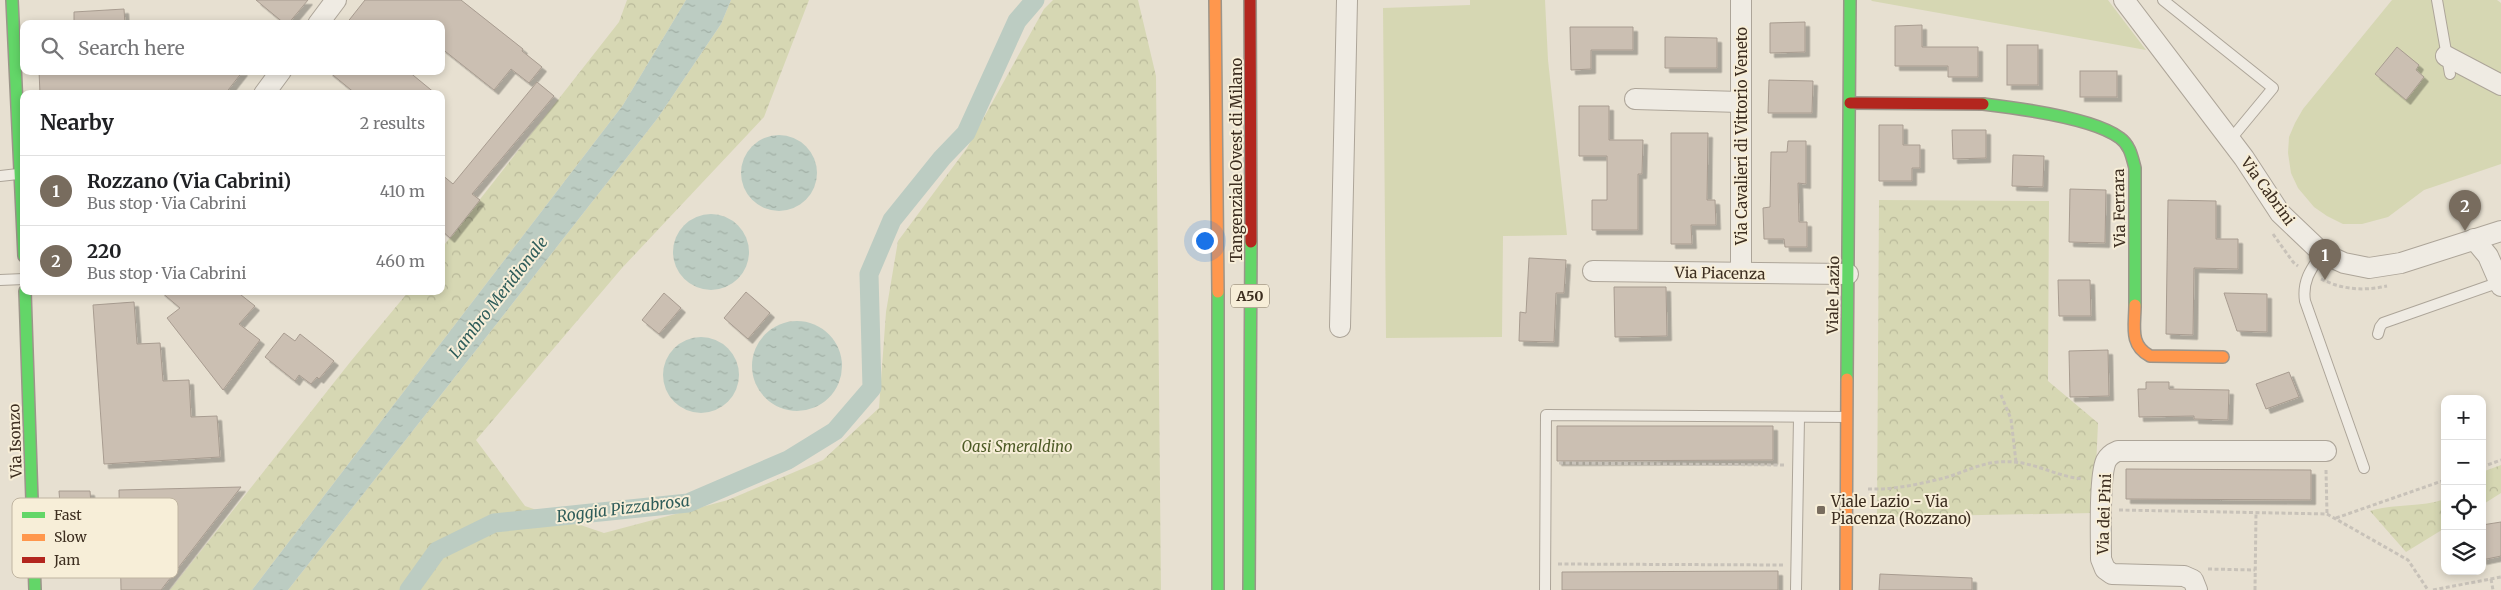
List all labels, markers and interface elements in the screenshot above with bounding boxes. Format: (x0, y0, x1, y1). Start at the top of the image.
search box (20, 20, 445, 75)
street label: Via Cavalieri di Vittorio Veneto (1732, 27, 1751, 246)
icon: search (38, 34, 66, 62)
text: Search here (78, 36, 185, 60)
street label: Tangenziale Ovest di Milano (1227, 57, 1246, 262)
text: Nearby (40, 109, 114, 136)
text: 2 results (360, 113, 425, 133)
street label: Via Cabrini (2236, 152, 2299, 229)
street label: Via Ferrara (2109, 168, 2129, 249)
text: Rozzano (Via Cabrini) (87, 169, 291, 193)
text: 1 (52, 181, 60, 201)
text: 410 m (380, 181, 425, 201)
pin: 2 (2449, 190, 2481, 231)
text: Bus stop · Via Cabrini (87, 193, 247, 213)
your location (1192, 228, 1218, 254)
water label: Lambro Meridionale (444, 232, 552, 362)
text: 220 (87, 239, 121, 263)
pin: 1 (2309, 239, 2341, 280)
text: 2 (51, 251, 61, 271)
text: 460 m (376, 251, 425, 271)
street label: Viale Lazio (1823, 255, 1843, 335)
text: Bus stop · Via Cabrini (87, 263, 247, 283)
street label: Via Piacenza (1674, 263, 1765, 283)
road number: A50 (1231, 284, 1269, 308)
map controls (2441, 395, 2486, 575)
button: + (2441, 395, 2486, 440)
street label: Via Isonzo (4, 403, 26, 480)
park label: Oasi Smeraldino (961, 437, 1073, 456)
button: − (2441, 440, 2486, 485)
street label: Via dei Pini (2093, 473, 2115, 556)
button: locate (2441, 485, 2486, 530)
water label: Roggia Pizzabrosa (555, 490, 691, 526)
place label: Viale Lazio - Via Piacenza (Rozzano) (1830, 492, 1971, 528)
legend (12, 498, 178, 578)
marker: Viale Lazio - Via Piacenza (Rozzano) (1815, 504, 1827, 516)
text: Fast (54, 506, 82, 524)
text: Slow (54, 528, 87, 546)
button: layers (2441, 530, 2486, 575)
text: Jam (53, 551, 80, 569)

